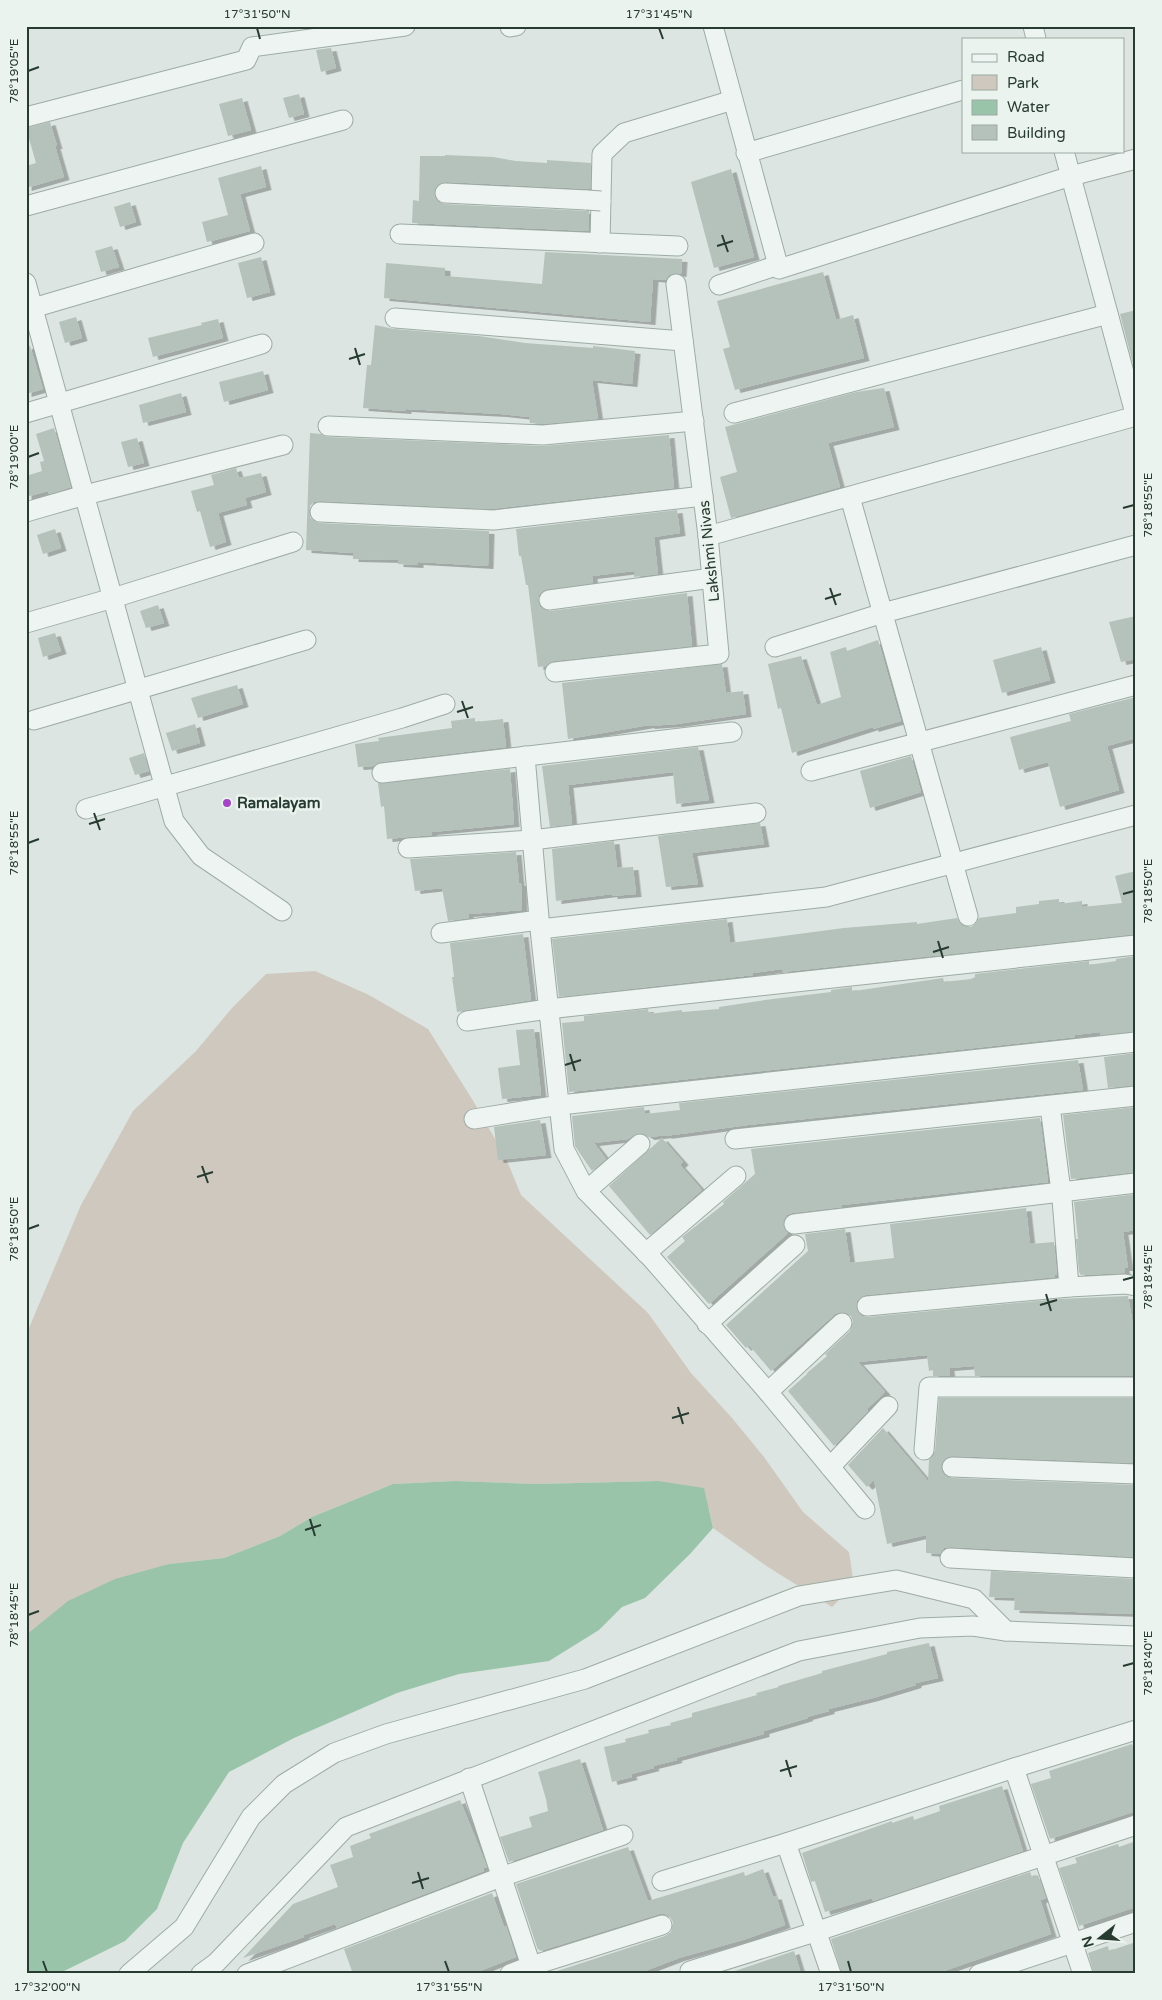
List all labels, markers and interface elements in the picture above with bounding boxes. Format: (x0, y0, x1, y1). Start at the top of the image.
text: 17°31'50"N (223, 7, 291, 21)
text: 17°31'45"N (625, 7, 693, 21)
text: 78°19'05"E (7, 38, 21, 104)
legend (962, 38, 1124, 152)
text: Road (1007, 48, 1045, 66)
text: Park (1007, 74, 1039, 92)
text: Water (1007, 98, 1050, 116)
text: Building (1007, 124, 1066, 142)
text: 78°19'00"E (7, 424, 21, 490)
text: 78°18'55"E (1141, 472, 1155, 538)
street label: Lakshmi Nivas (695, 499, 723, 603)
place label: Ramalayam (237, 794, 321, 813)
marker: Ramalayam (221, 797, 233, 809)
text: 78°18'55"E (7, 810, 21, 876)
text: 78°18'50"E (1141, 858, 1155, 924)
text: 78°18'50"E (7, 1196, 21, 1262)
text: 78°18'45"E (1141, 1244, 1155, 1310)
text: 78°18'45"E (7, 1582, 21, 1648)
text: 78°18'40"E (1141, 1630, 1155, 1696)
north arrow (1074, 1912, 1124, 1962)
text: N (1078, 1934, 1098, 1950)
text: 17°32'00"N (13, 1980, 81, 1994)
text: 17°31'55"N (415, 1980, 483, 1994)
text: 17°31'50"N (817, 1980, 885, 1994)

